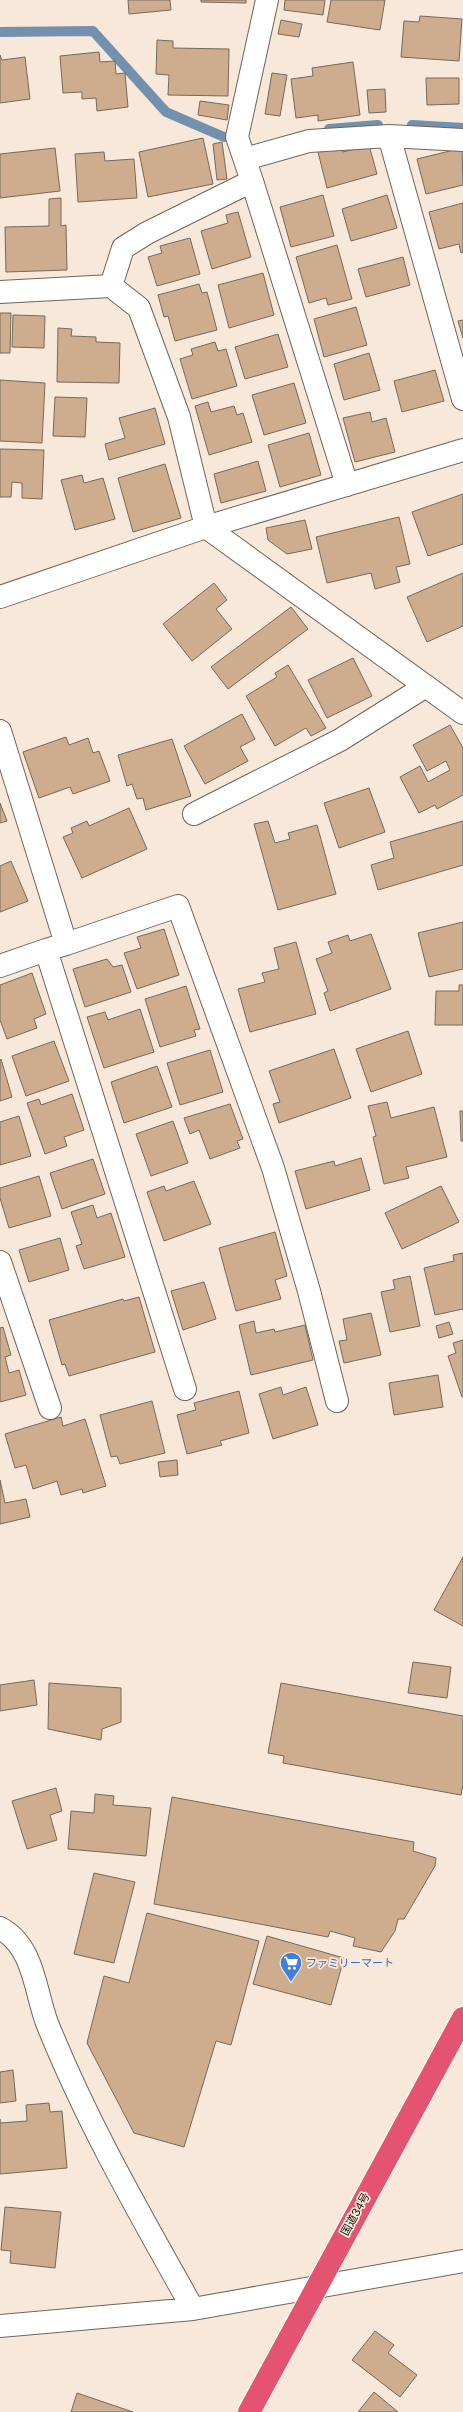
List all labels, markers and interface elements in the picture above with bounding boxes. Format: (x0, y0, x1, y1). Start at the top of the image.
supermarket icon: ファミリーマート (278, 1950, 304, 1983)
place label: ファミリーマート (306, 1957, 394, 1969)
street label: 国道34号 (338, 2191, 372, 2237)

